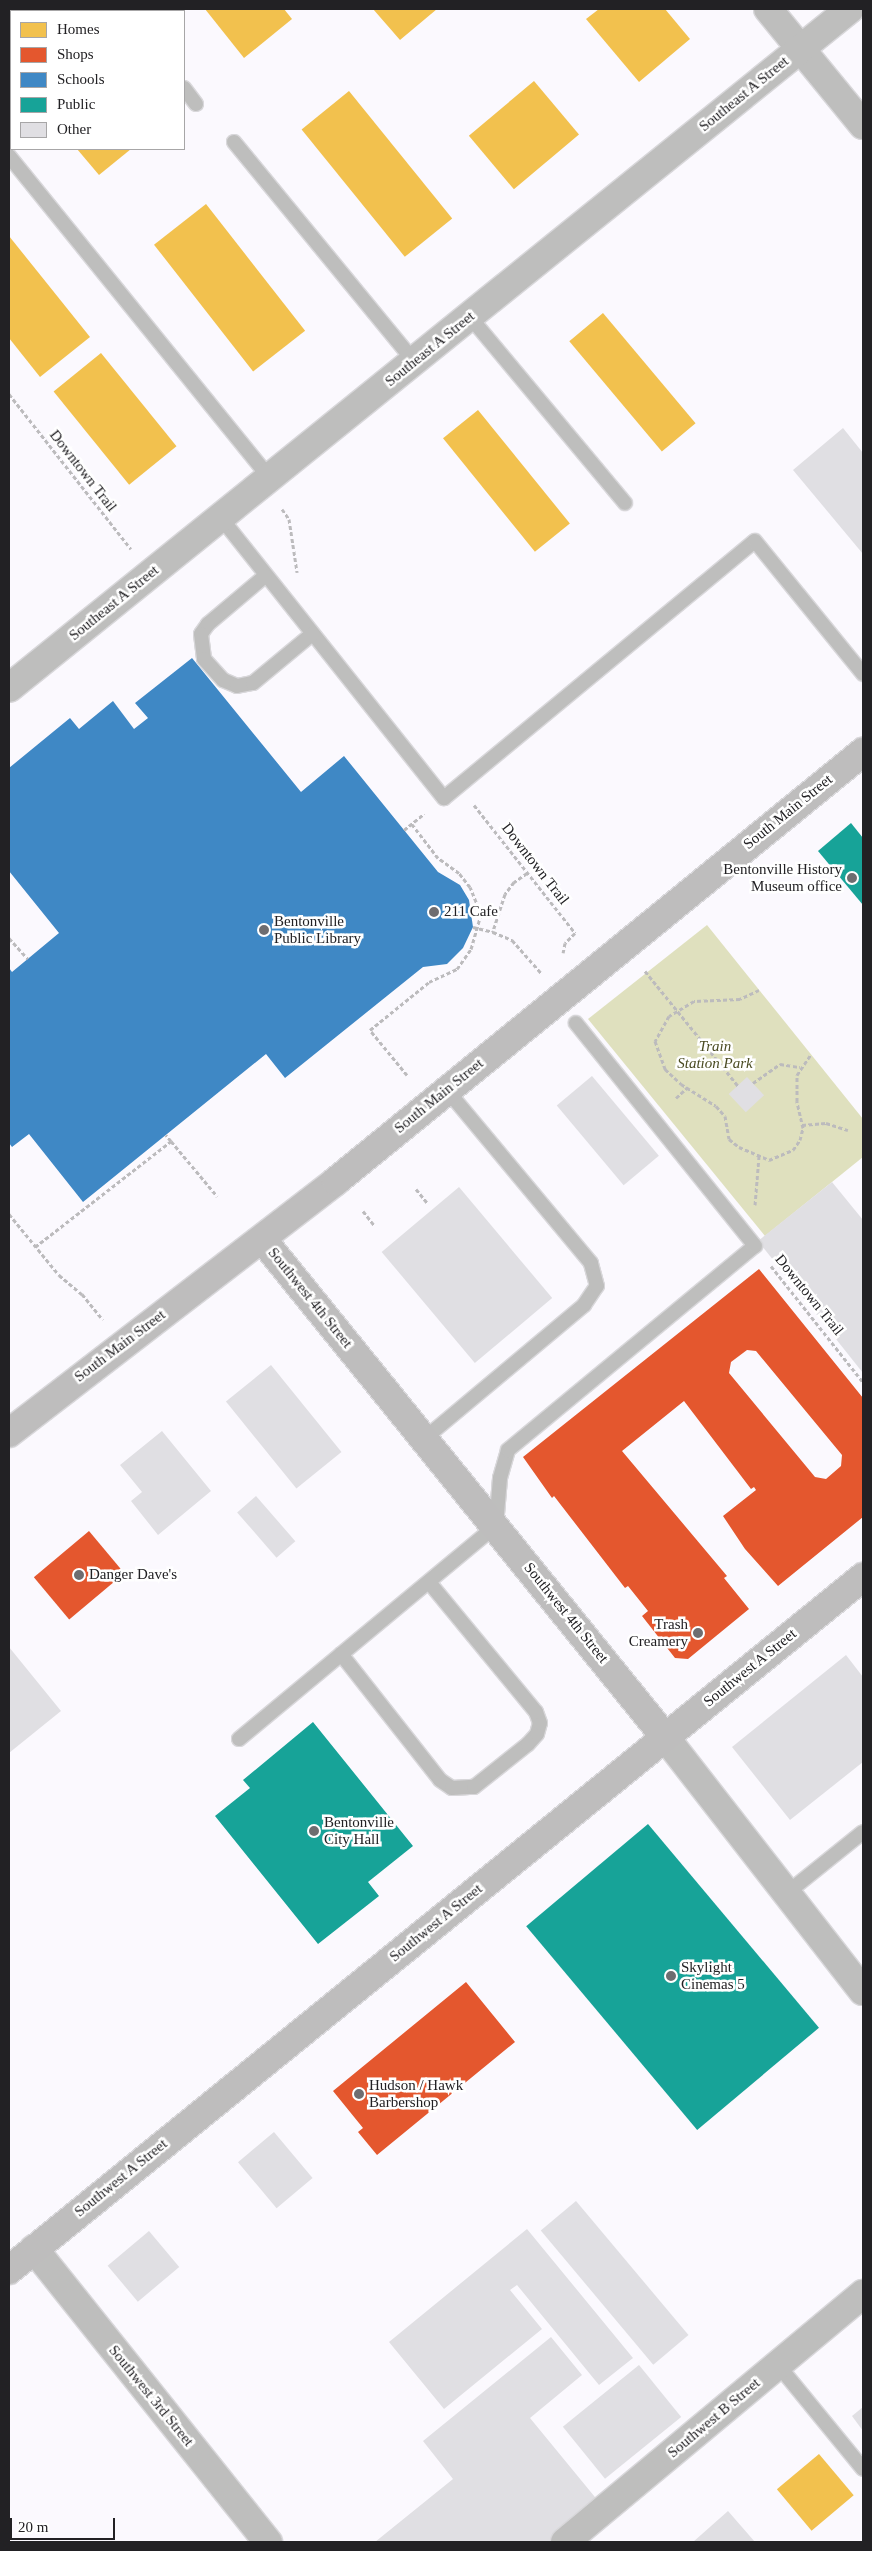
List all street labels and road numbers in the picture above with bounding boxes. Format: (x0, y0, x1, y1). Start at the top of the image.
street label: Southeast A Street (695, 52, 793, 136)
street label: Southeast A Street (381, 307, 479, 391)
street label: Downtown Trail (45, 426, 121, 516)
street label: Southeast A Street (65, 561, 163, 645)
street label: South Main Street (740, 771, 836, 853)
street label: Downtown Trail (497, 819, 573, 909)
street label: South Main Street (391, 1055, 487, 1137)
street label: Southwest 4th Street (264, 1244, 356, 1352)
street label: Downtown Trail (771, 1251, 847, 1339)
street label: South Main Street (71, 1306, 169, 1386)
street label: Southwest 4th Street (520, 1559, 612, 1667)
street label: Southwest A Street (699, 1625, 801, 1711)
street label: Southwest A Street (385, 1880, 487, 1966)
street label: Southwest A Street (70, 2135, 172, 2221)
street label: Southwest 3rd Street (105, 2342, 197, 2450)
street label: Southwest B Street (664, 2374, 764, 2462)

